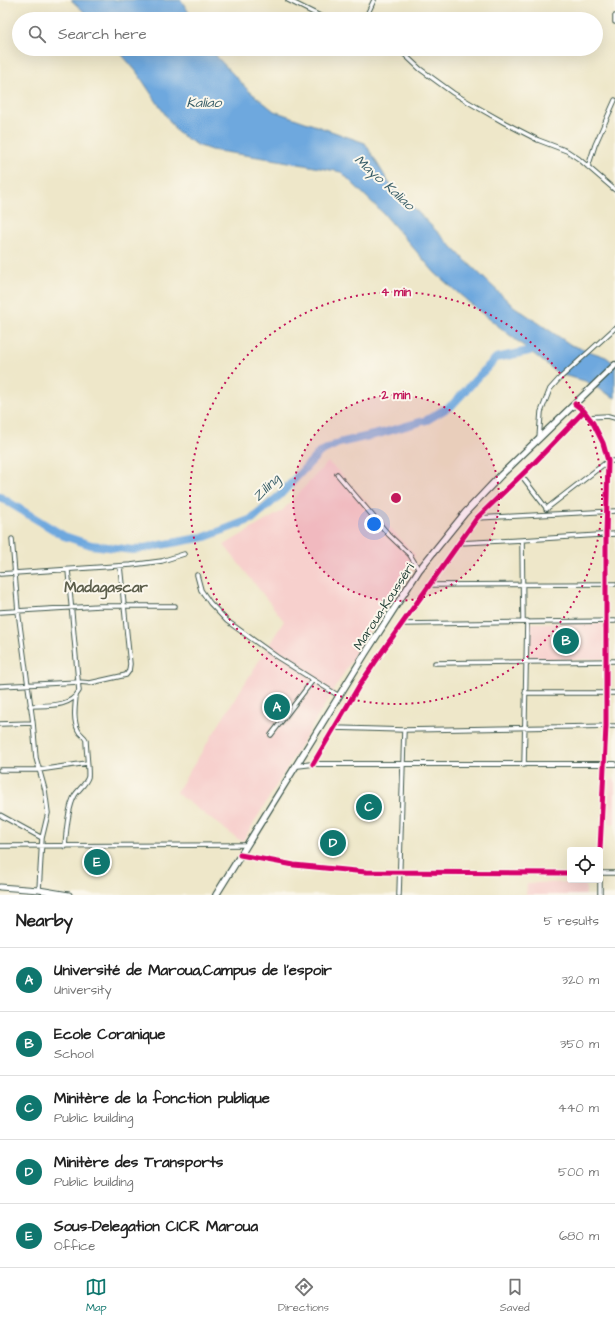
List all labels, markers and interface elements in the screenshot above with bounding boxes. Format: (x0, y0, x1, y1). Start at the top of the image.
search box (12, 12, 603, 56)
icon: search (26, 23, 48, 45)
text: Search here (58, 24, 147, 45)
water label: Kaliao (187, 93, 223, 113)
water label: Mayo Kaliao (350, 150, 420, 216)
text: 4 min (381, 284, 411, 301)
text: 2 min (381, 387, 410, 404)
water label: Ziling (248, 469, 286, 506)
centre of rings (389, 491, 403, 505)
your location (364, 514, 384, 534)
street label: Maroua-Kousséri (349, 560, 419, 653)
district label: Madagascar (64, 577, 149, 600)
pin: B (553, 626, 579, 656)
pin: A (264, 692, 290, 722)
pin: C (356, 792, 382, 822)
pin: D (320, 828, 346, 858)
pin: E (84, 847, 110, 877)
map controls (567, 847, 603, 883)
button: locate (567, 847, 603, 883)
text: Nearby (16, 909, 73, 933)
text: 5 results (543, 912, 599, 930)
text: Université de Maroua,Campus de l'espoir (54, 960, 332, 981)
text: A (25, 971, 33, 989)
text: 320 m (561, 971, 599, 989)
text: University (54, 981, 112, 999)
text: Ecole Coranique (54, 1024, 165, 1045)
text: B (24, 1035, 34, 1053)
text: 350 m (560, 1035, 599, 1053)
text: School (54, 1045, 94, 1063)
text: Minitère de la fonction publique (54, 1088, 270, 1109)
text: C (24, 1099, 34, 1117)
text: 440 m (558, 1099, 599, 1117)
text: Public building (54, 1109, 133, 1127)
text: Minitère des Transports (54, 1152, 223, 1173)
text: D (25, 1163, 33, 1181)
text: 500 m (558, 1163, 599, 1181)
text: Public building (54, 1173, 133, 1191)
text: Sous-Delegation CICR Maroua (54, 1216, 258, 1237)
text: E (25, 1227, 33, 1245)
text: 680 m (559, 1227, 599, 1245)
text: Office (54, 1237, 95, 1255)
tab: Map (85, 1276, 107, 1315)
tab: Directions (278, 1276, 329, 1315)
tab: Saved (500, 1276, 530, 1315)

